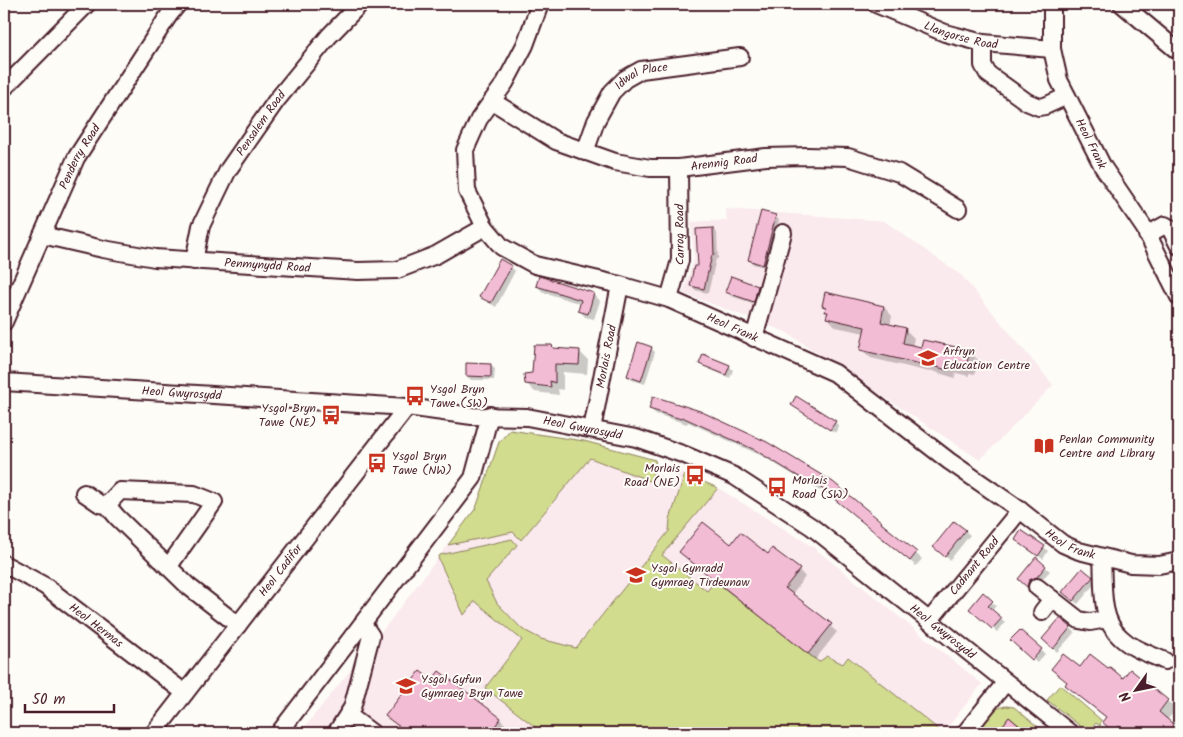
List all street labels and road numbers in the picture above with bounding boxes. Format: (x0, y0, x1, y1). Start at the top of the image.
street label: Llangorse Road (921, 16, 1000, 54)
street label: Idwal Place (610, 57, 669, 94)
street label: Pensalem Road (231, 86, 291, 160)
street label: Heol Frank (1070, 115, 1112, 173)
street label: Penderry Road (54, 119, 106, 192)
street label: Arennig Road (690, 149, 759, 176)
street label: Carrog Road (670, 203, 690, 267)
street label: Penmynydd Road (224, 253, 312, 278)
street label: Heol Frank (704, 308, 762, 347)
street label: Morlais Road (591, 322, 622, 390)
street label: Heol Gwyrosydd (141, 381, 223, 405)
street label: Heol Gwyrosydd (542, 411, 625, 445)
street label: Heol Frank (1041, 524, 1098, 564)
street label: Cadnant Road (944, 532, 1004, 600)
street label: Heol Cadifor (254, 539, 308, 601)
street label: Heol Hermas (65, 598, 128, 652)
street label: Heol Gwyrosydd (906, 599, 981, 664)

